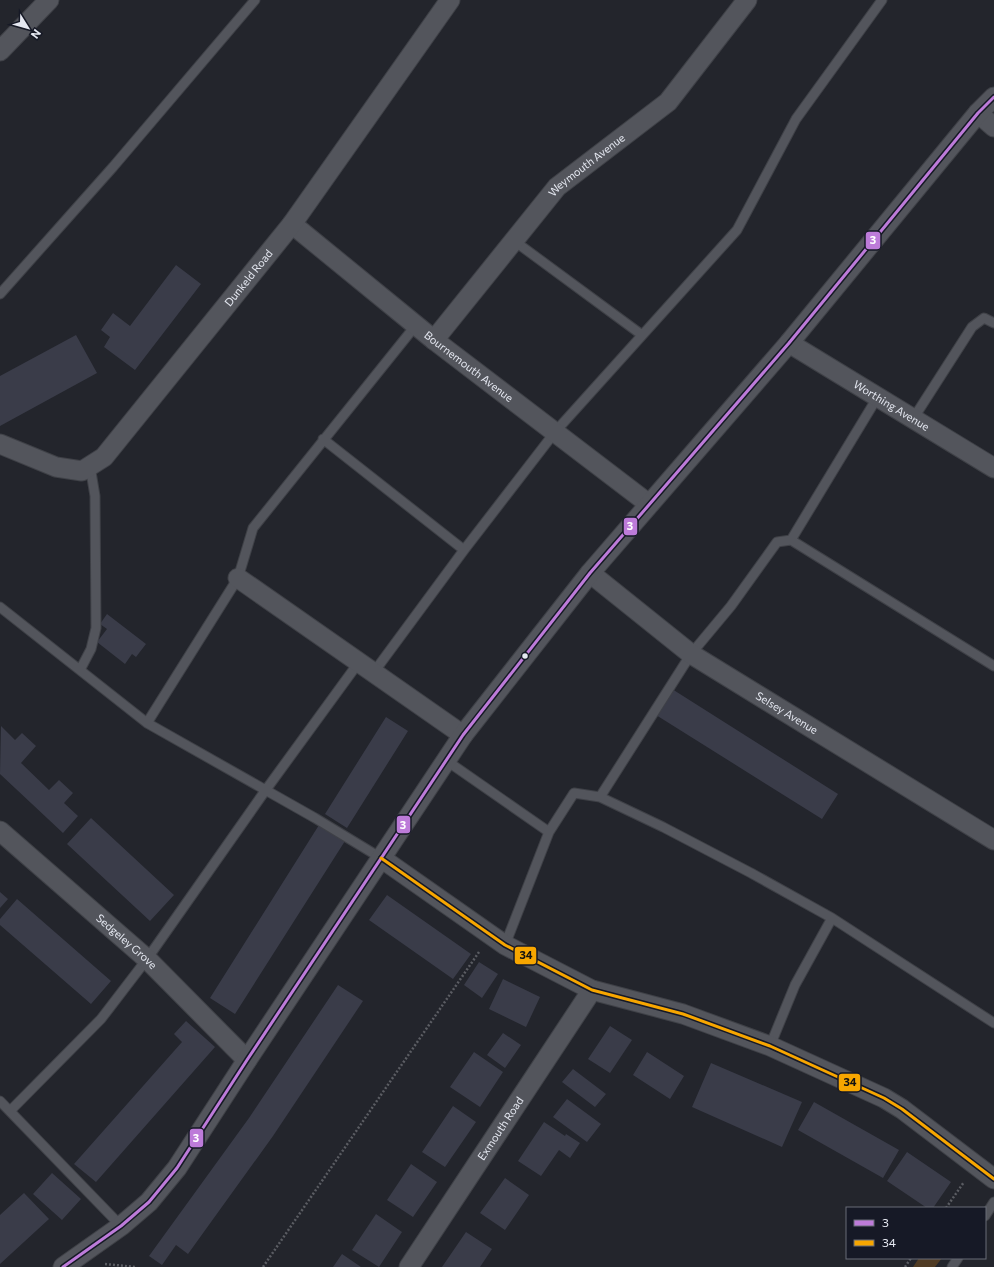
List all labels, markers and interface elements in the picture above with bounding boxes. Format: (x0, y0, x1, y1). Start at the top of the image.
north arrow (8, 8, 48, 48)
text: N (29, 27, 44, 42)
street label: Weymouth Avenue (545, 130, 627, 199)
line badge: 3 (865, 231, 881, 250)
text: 3 (870, 233, 876, 246)
street label: Dunkeld Road (221, 247, 275, 309)
street label: Bournemouth Avenue (422, 328, 516, 404)
street label: Worthing Avenue (852, 377, 932, 433)
line badge: 3 (623, 517, 638, 536)
text: 3 (627, 519, 633, 532)
unlabelled marker (520, 651, 530, 661)
street label: Selsey Avenue (754, 689, 821, 736)
line badge: 3 (396, 815, 411, 834)
text: 3 (400, 818, 406, 831)
street label: Sedgeley Grove (94, 911, 160, 971)
line badge: 34 (514, 946, 537, 965)
text: 34 (519, 948, 533, 961)
line badge: 34 (838, 1073, 861, 1092)
text: 34 (843, 1075, 857, 1088)
street label: Exmouth Road (474, 1094, 526, 1162)
line badge: 3 (189, 1128, 204, 1148)
text: 3 (193, 1131, 199, 1144)
legend (846, 1207, 986, 1259)
text: 3 (882, 1215, 889, 1229)
text: 34 (882, 1235, 896, 1249)

